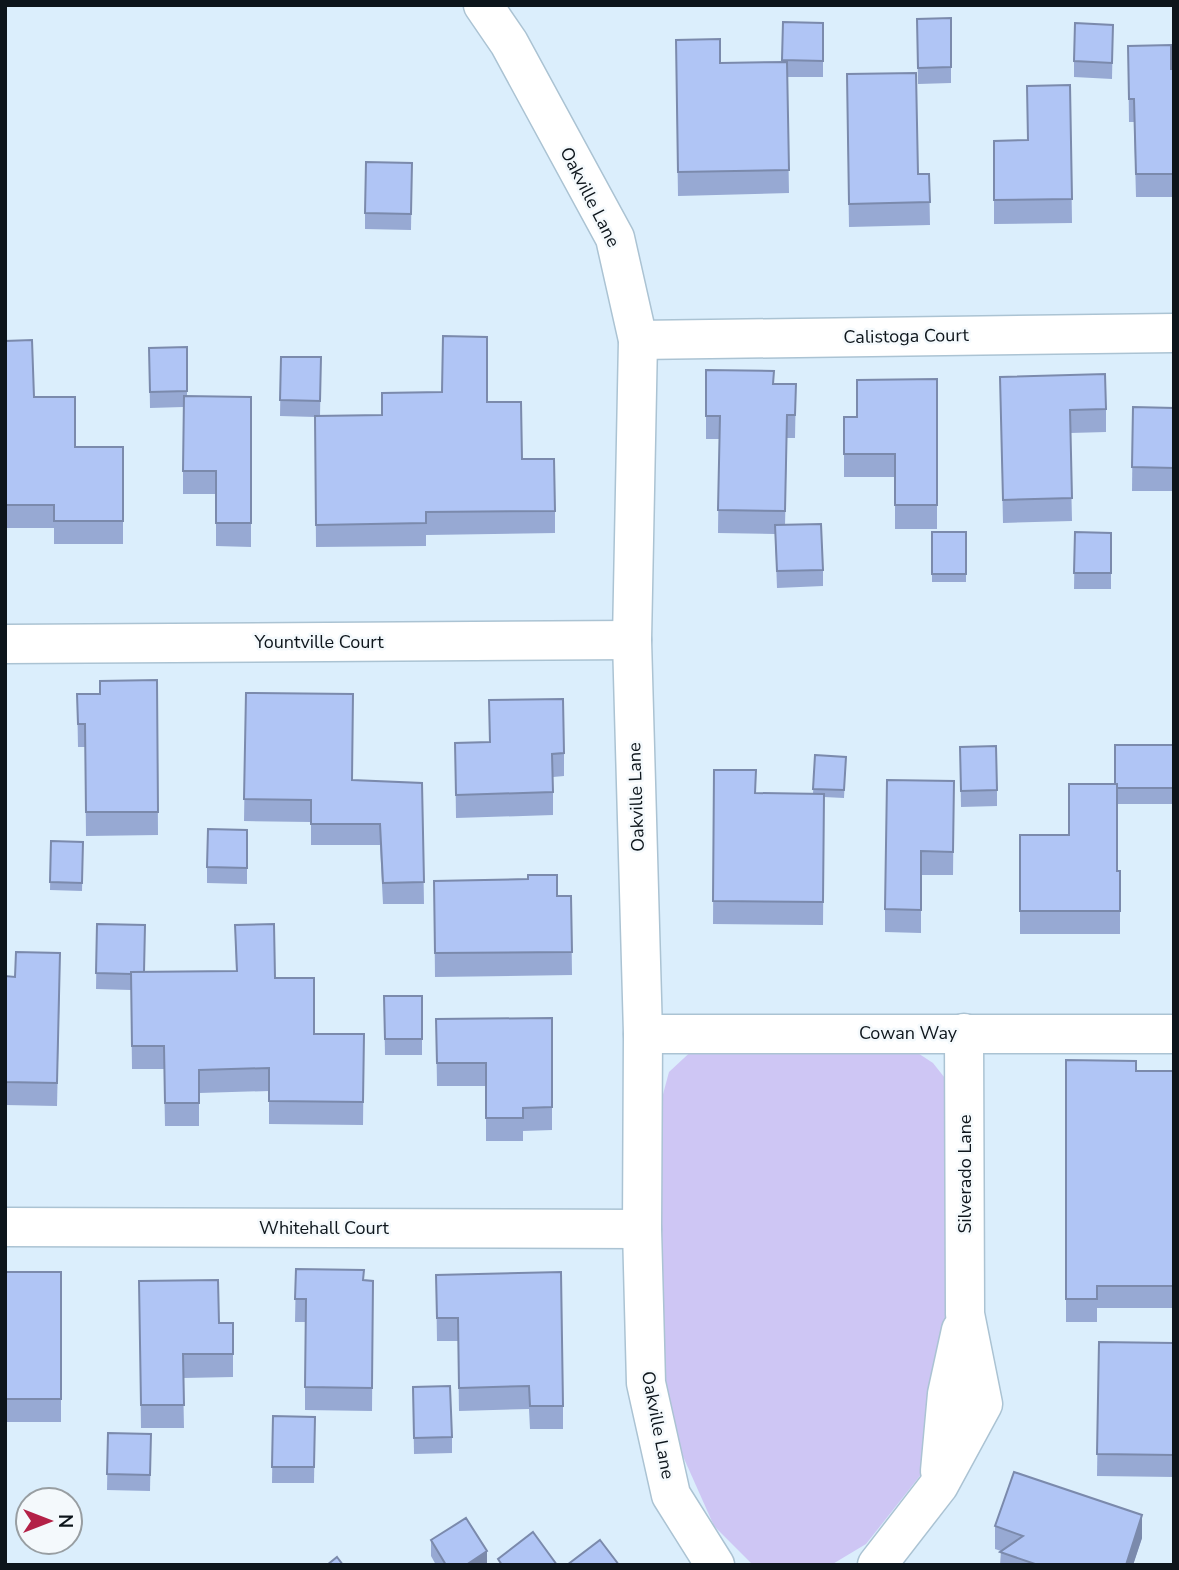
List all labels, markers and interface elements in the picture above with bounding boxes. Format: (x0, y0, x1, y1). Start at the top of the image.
street label: Oakville Lane (554, 143, 626, 251)
street label: Calistoga Court (843, 323, 969, 349)
street label: Yountville Court (253, 630, 384, 654)
street label: Oakville Lane (622, 742, 650, 852)
street label: Cowan Way (859, 1021, 958, 1045)
street label: Silverado Lane (953, 1114, 977, 1234)
street label: Whitehall Court (259, 1216, 390, 1240)
street label: Oakville Lane (636, 1369, 680, 1481)
north arrow (14, 1486, 84, 1556)
text: N (52, 1514, 78, 1528)

